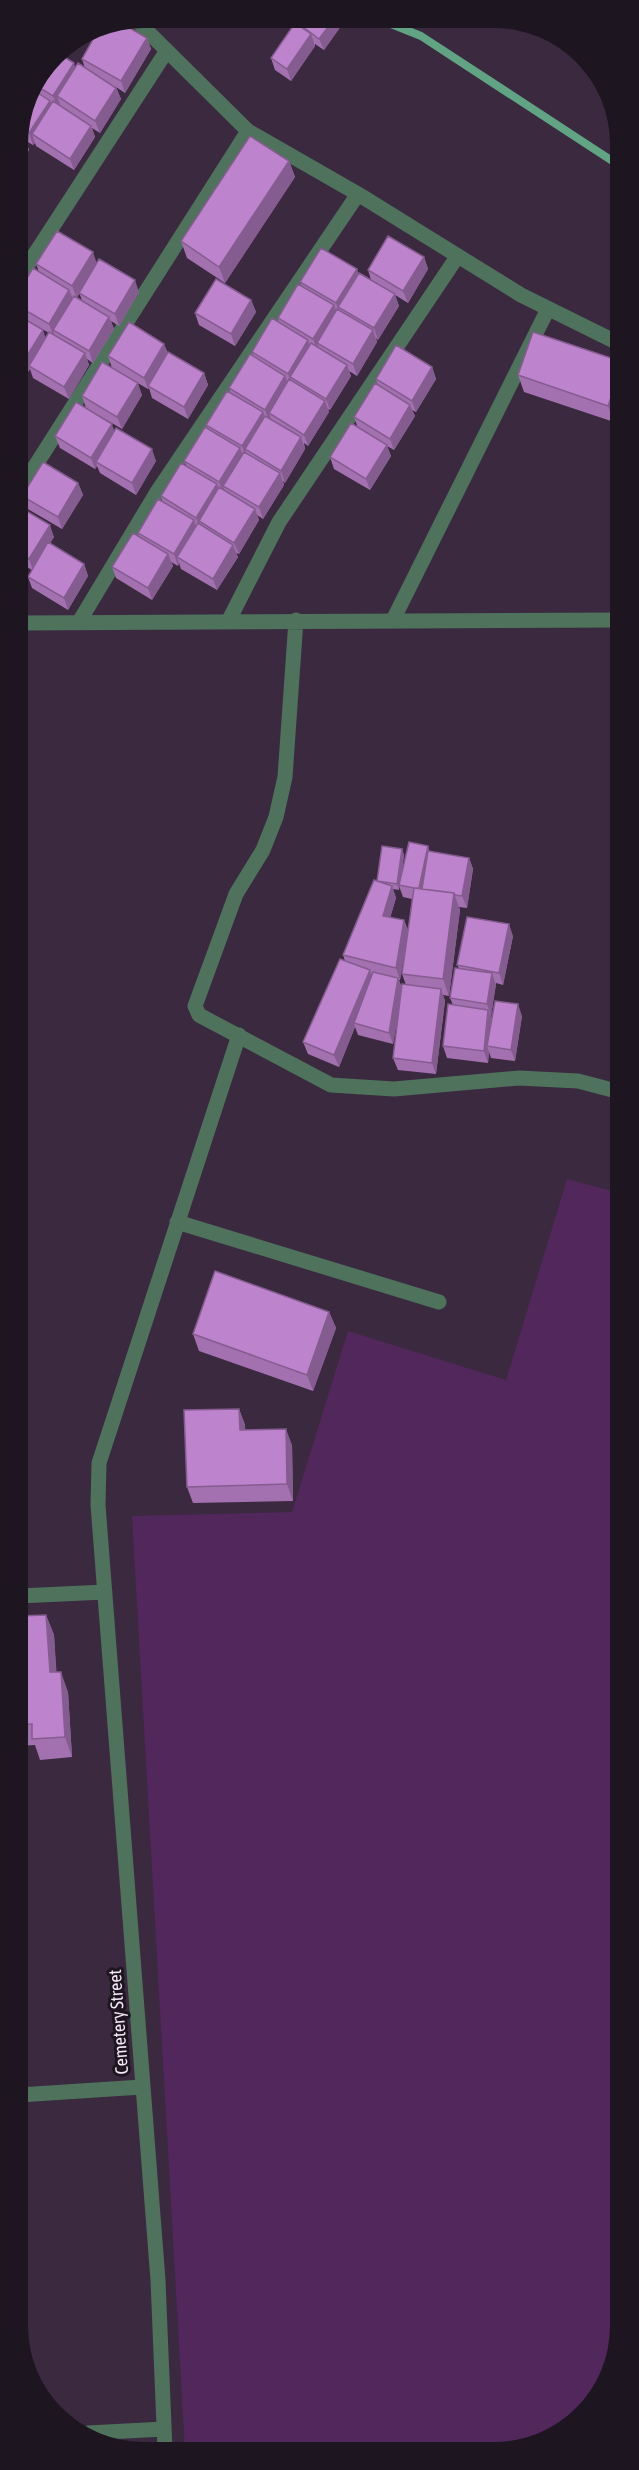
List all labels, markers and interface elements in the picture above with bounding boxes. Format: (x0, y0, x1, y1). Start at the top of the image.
street label: Cemetery Street (104, 1969, 132, 2075)

